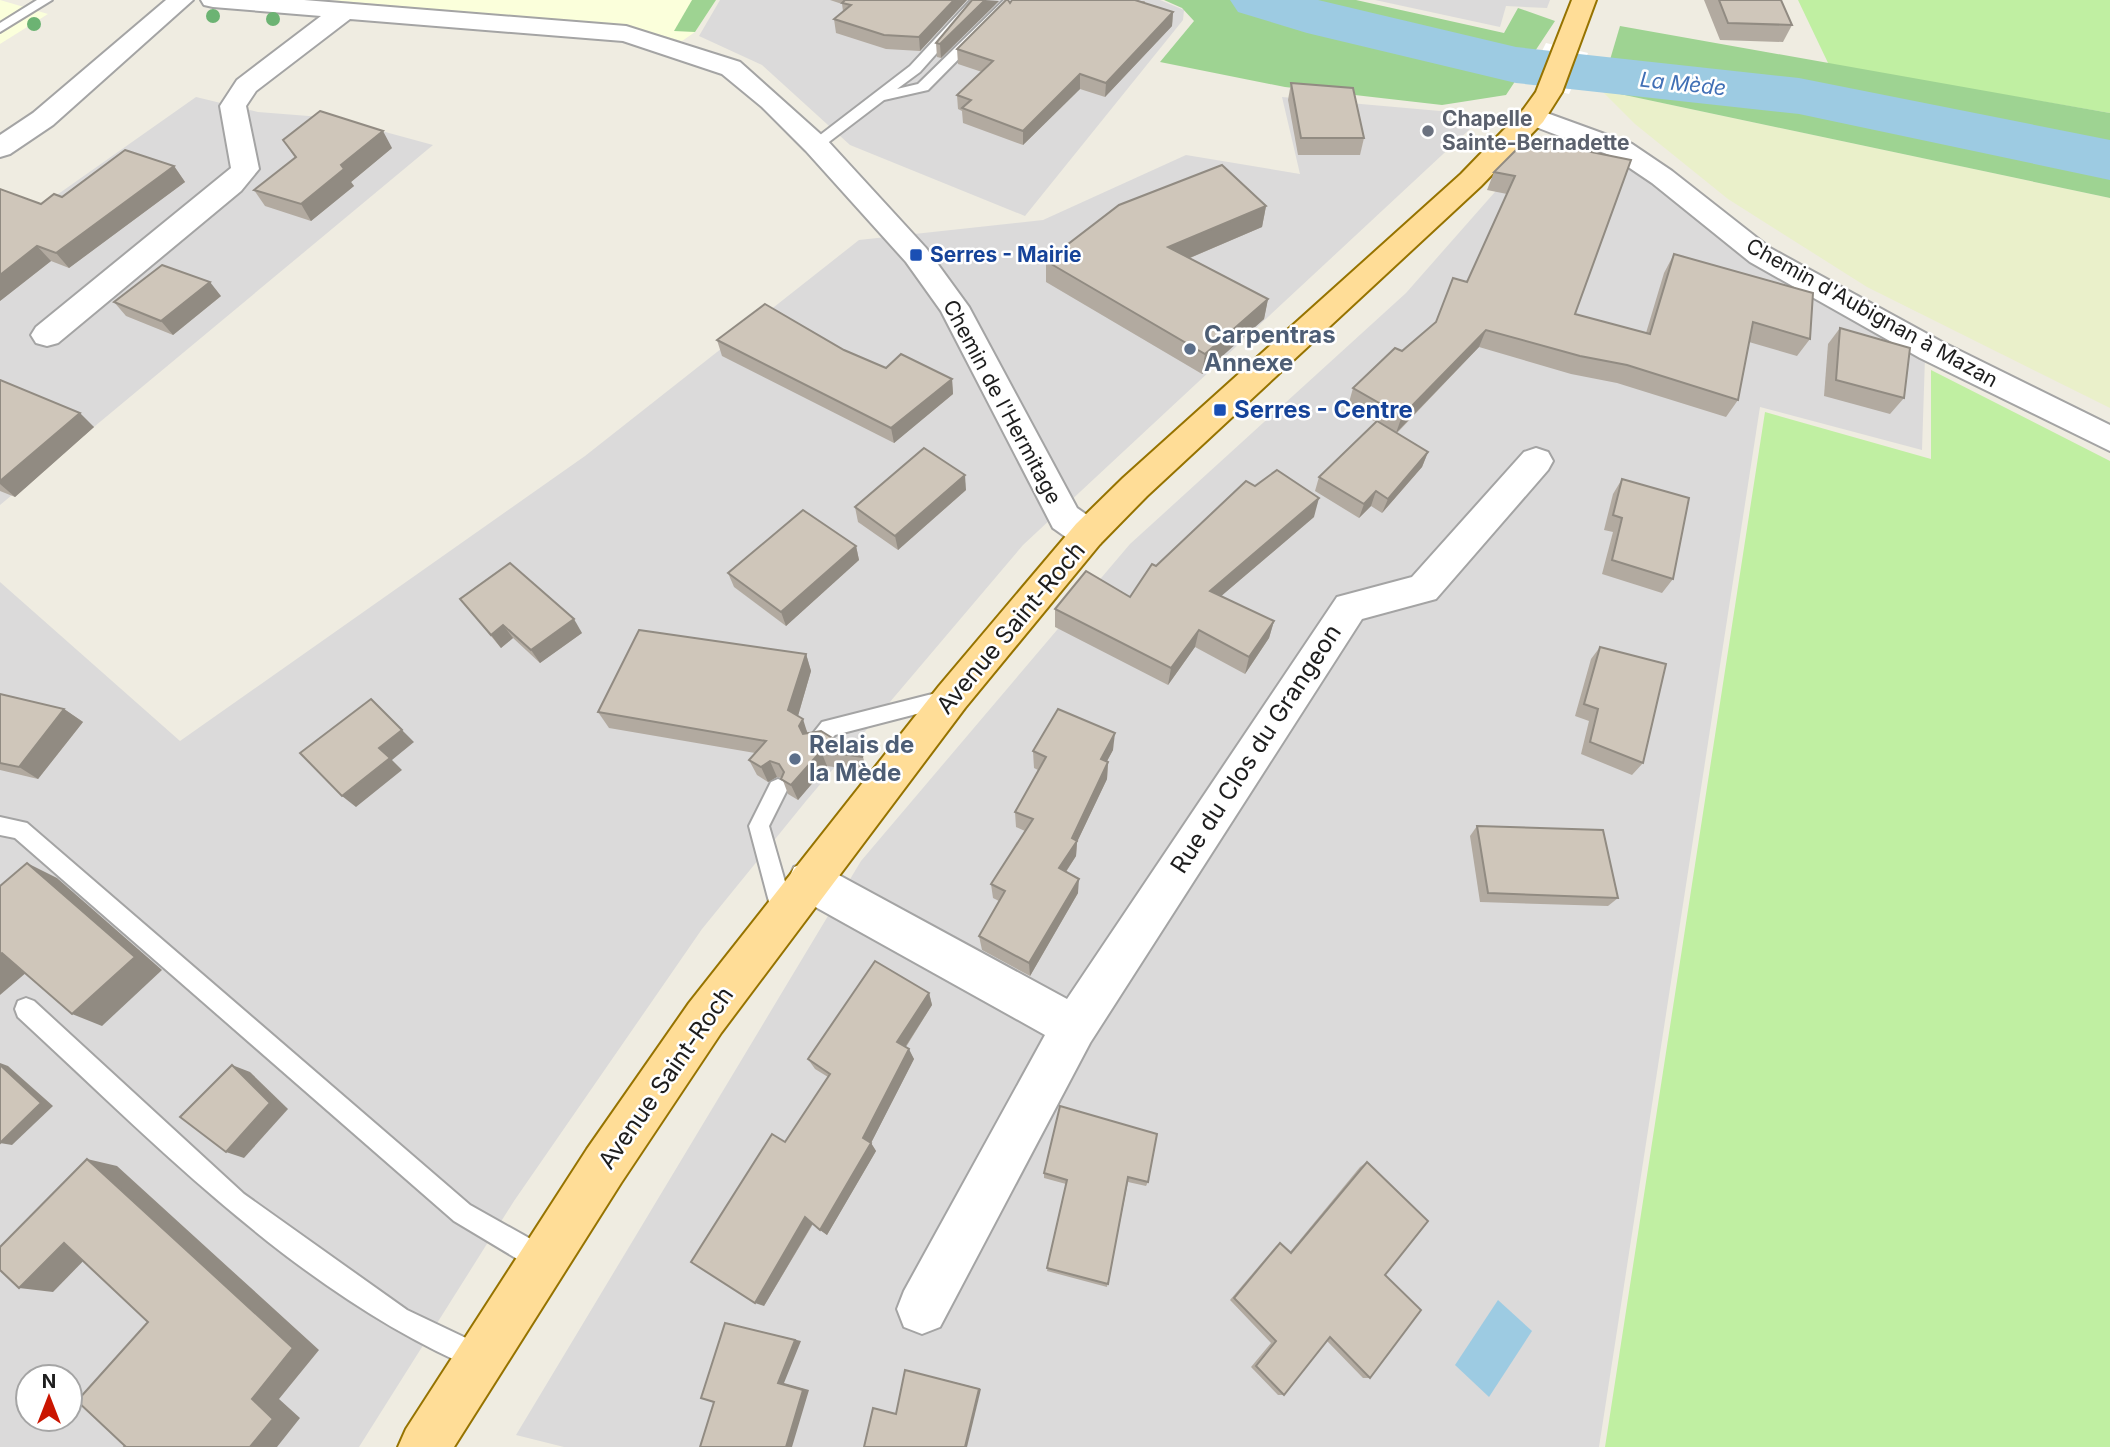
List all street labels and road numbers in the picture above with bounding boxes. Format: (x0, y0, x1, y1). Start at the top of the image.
street label: Chemin d'Aubignan à Mazan (1742, 233, 2002, 392)
street label: Chemin de l'Hermitage (938, 295, 1067, 508)
street label: Avenue Saint-Roch (930, 536, 1091, 720)
street label: Rue du Clos du Grangeon (1164, 619, 1347, 879)
street label: Avenue Saint-Roch (592, 981, 739, 1174)

